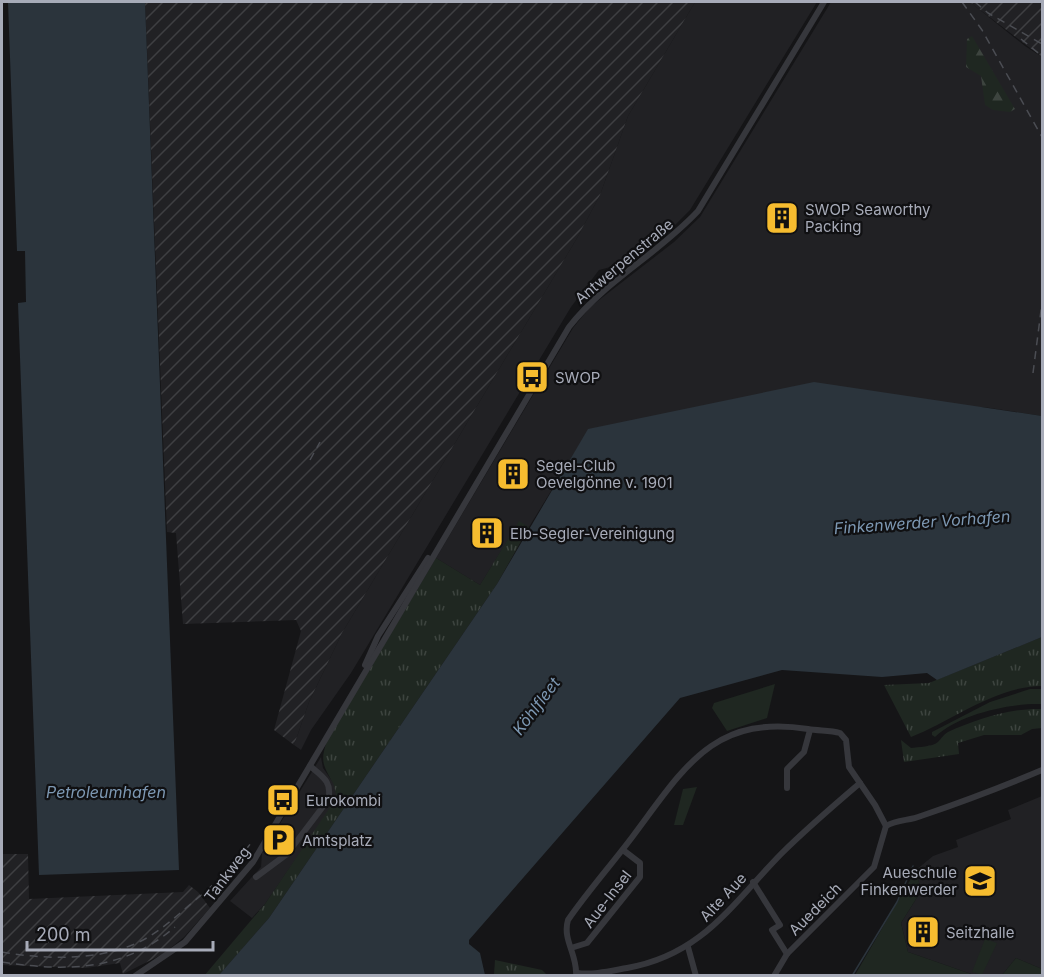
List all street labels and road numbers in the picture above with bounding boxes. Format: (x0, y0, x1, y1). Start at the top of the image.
street label: Antwerpenstraße (571, 214, 677, 308)
street label: Tankweg (200, 843, 254, 905)
street label: Aue-Insel (579, 866, 635, 932)
street label: Alte Aue (696, 869, 750, 925)
street label: Auedeich (785, 879, 845, 939)

